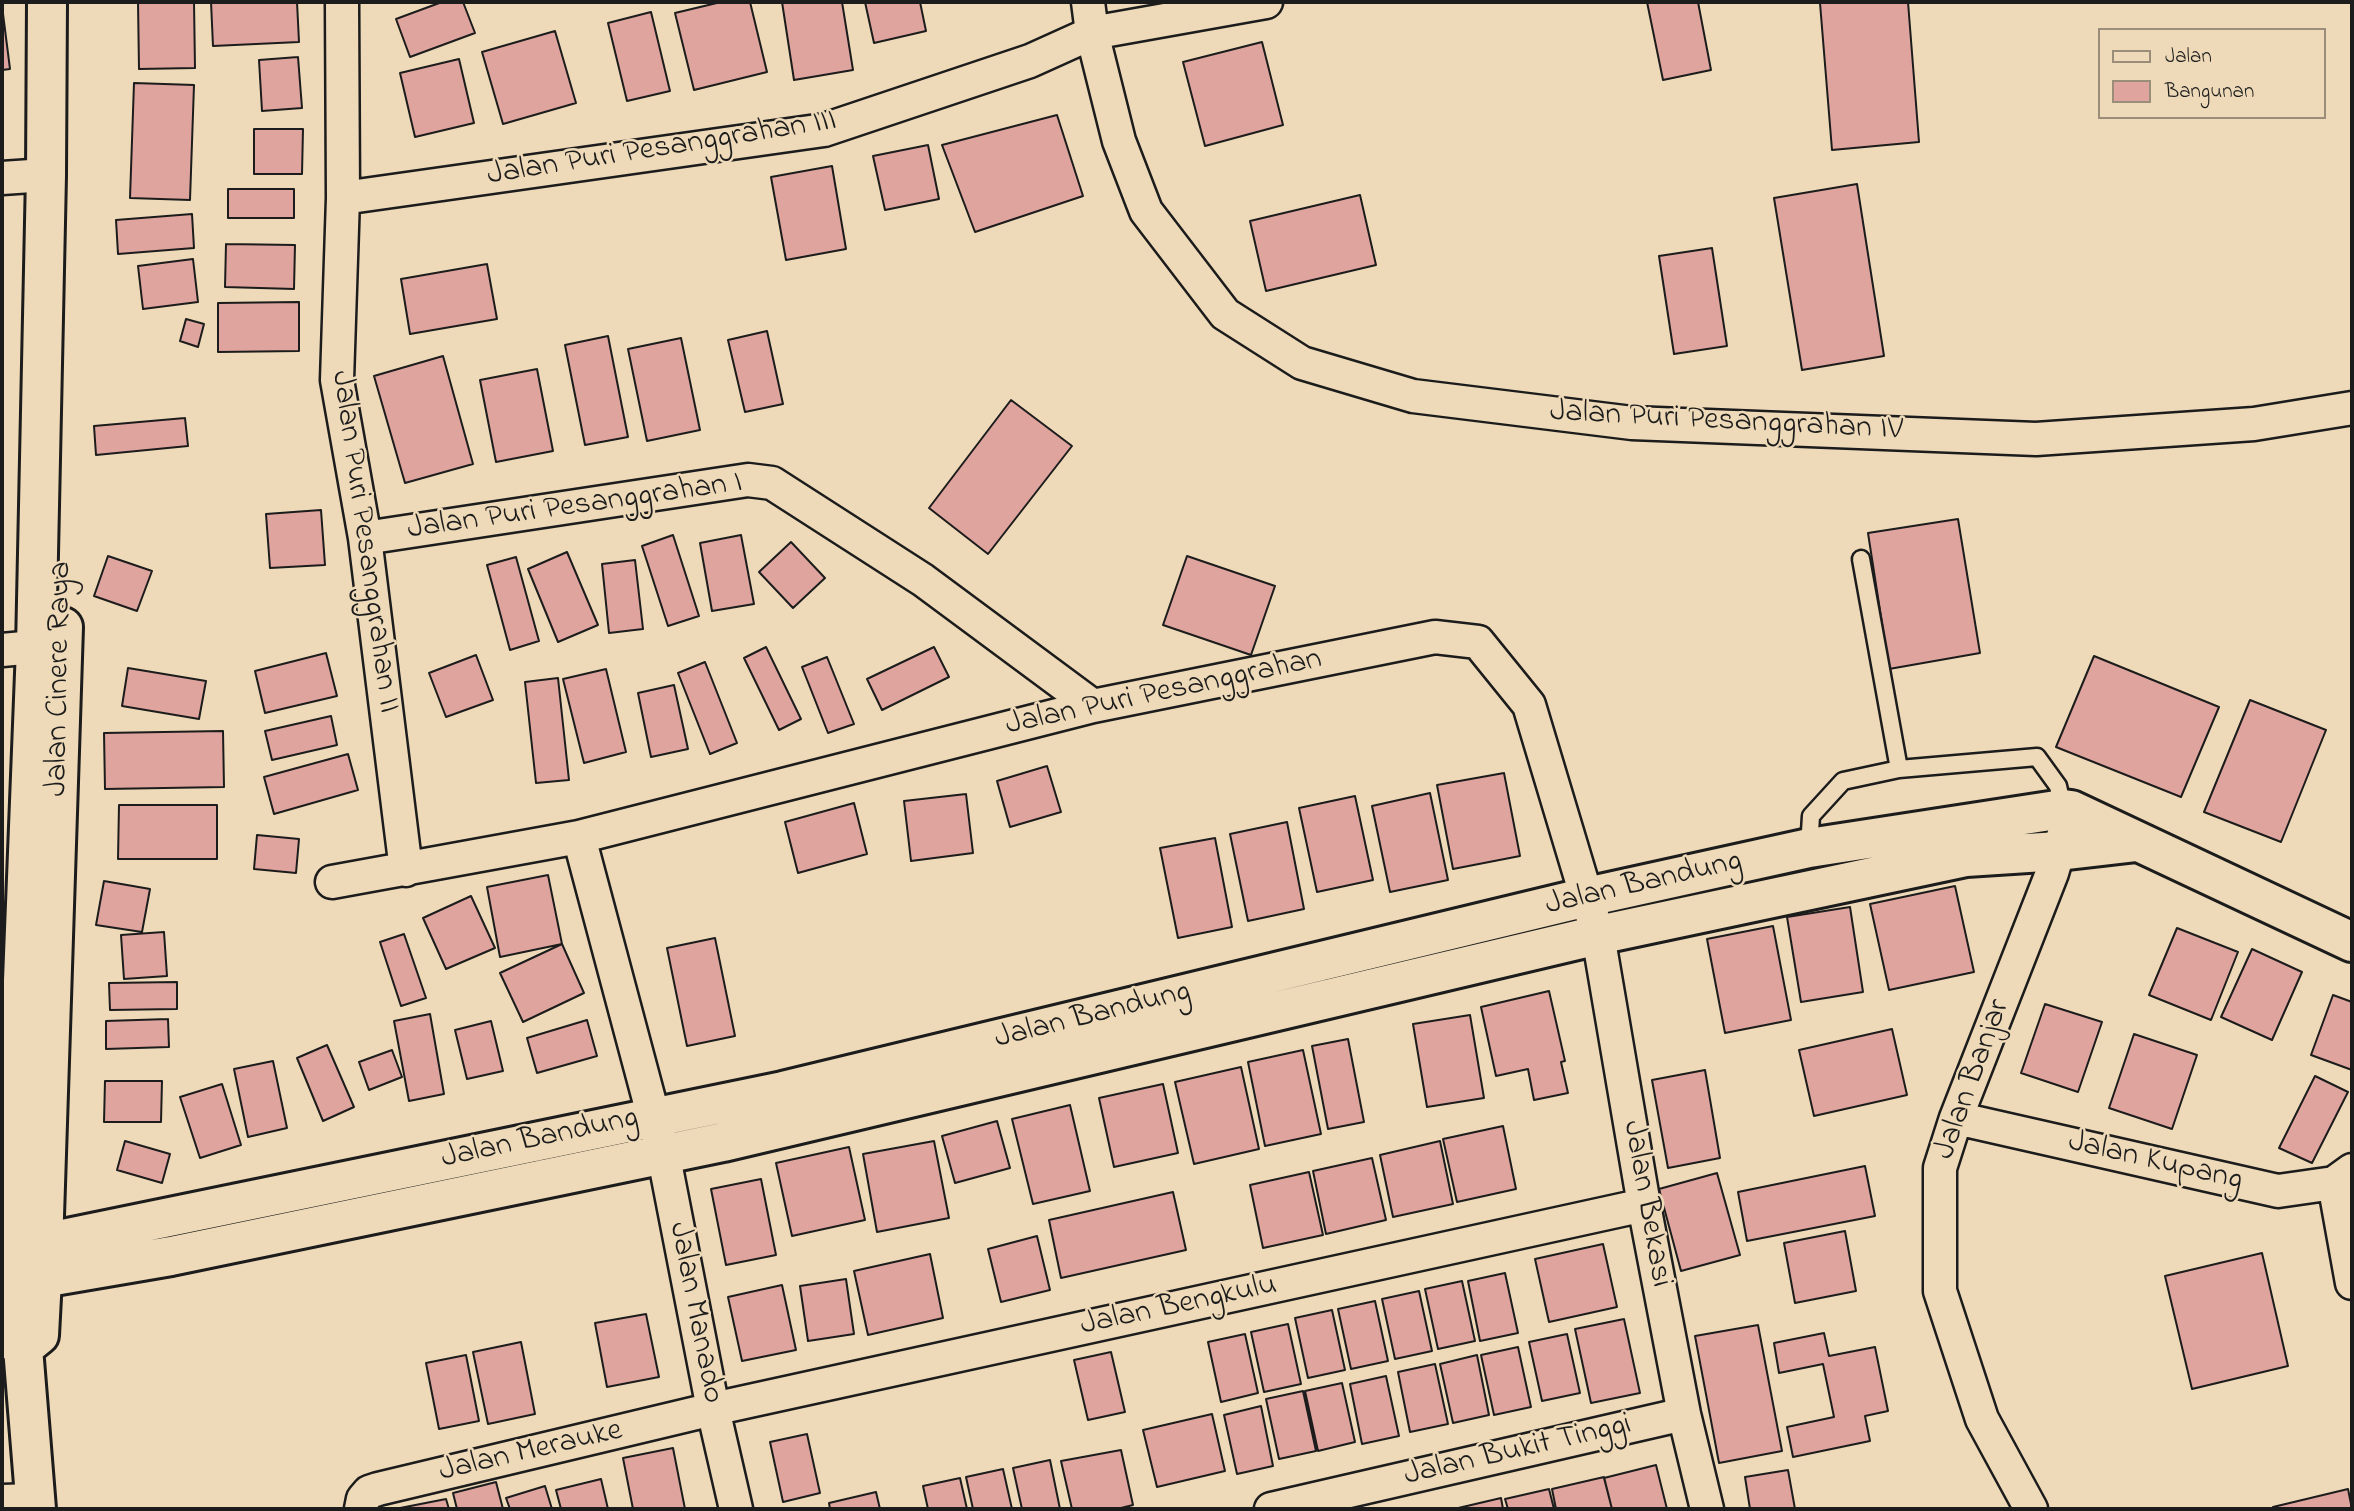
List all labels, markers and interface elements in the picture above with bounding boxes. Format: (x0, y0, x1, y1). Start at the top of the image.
legend (2098, 28, 2326, 119)
text: Jalan (2165, 42, 2212, 72)
text: Bangunan (2165, 77, 2254, 107)
street label: Jalan Puri Pesanggrahan III (485, 103, 839, 197)
street label: Jalan Puri Pesanggrahan II (320, 368, 406, 716)
street label: Jalan Puri Pesanggrahan IV (1549, 395, 1903, 451)
street label: Jalan Puri Pesanggrahan I (405, 465, 745, 551)
street label: Jalan Cinere Raya (40, 561, 82, 797)
street label: Jalan Puri Pesanggrahan (1002, 642, 1326, 746)
street label: Jalan Bandung (1542, 844, 1746, 926)
street label: Jalan Bandung (991, 974, 1195, 1060)
street label: Jalan Banjar (1927, 995, 2021, 1165)
street label: Jalan Bandung (438, 1100, 642, 1180)
street label: Jalan Bekasi (1611, 1118, 1679, 1290)
street label: Jalan Kupang (2064, 1124, 2246, 1202)
street label: Jalan Manado (658, 1219, 730, 1407)
street label: Jalan Bengkulu (1077, 1267, 1281, 1347)
street label: Jalan Bukit Tinggi (1401, 1407, 1635, 1497)
street label: Jalan Merauke (436, 1413, 626, 1493)

